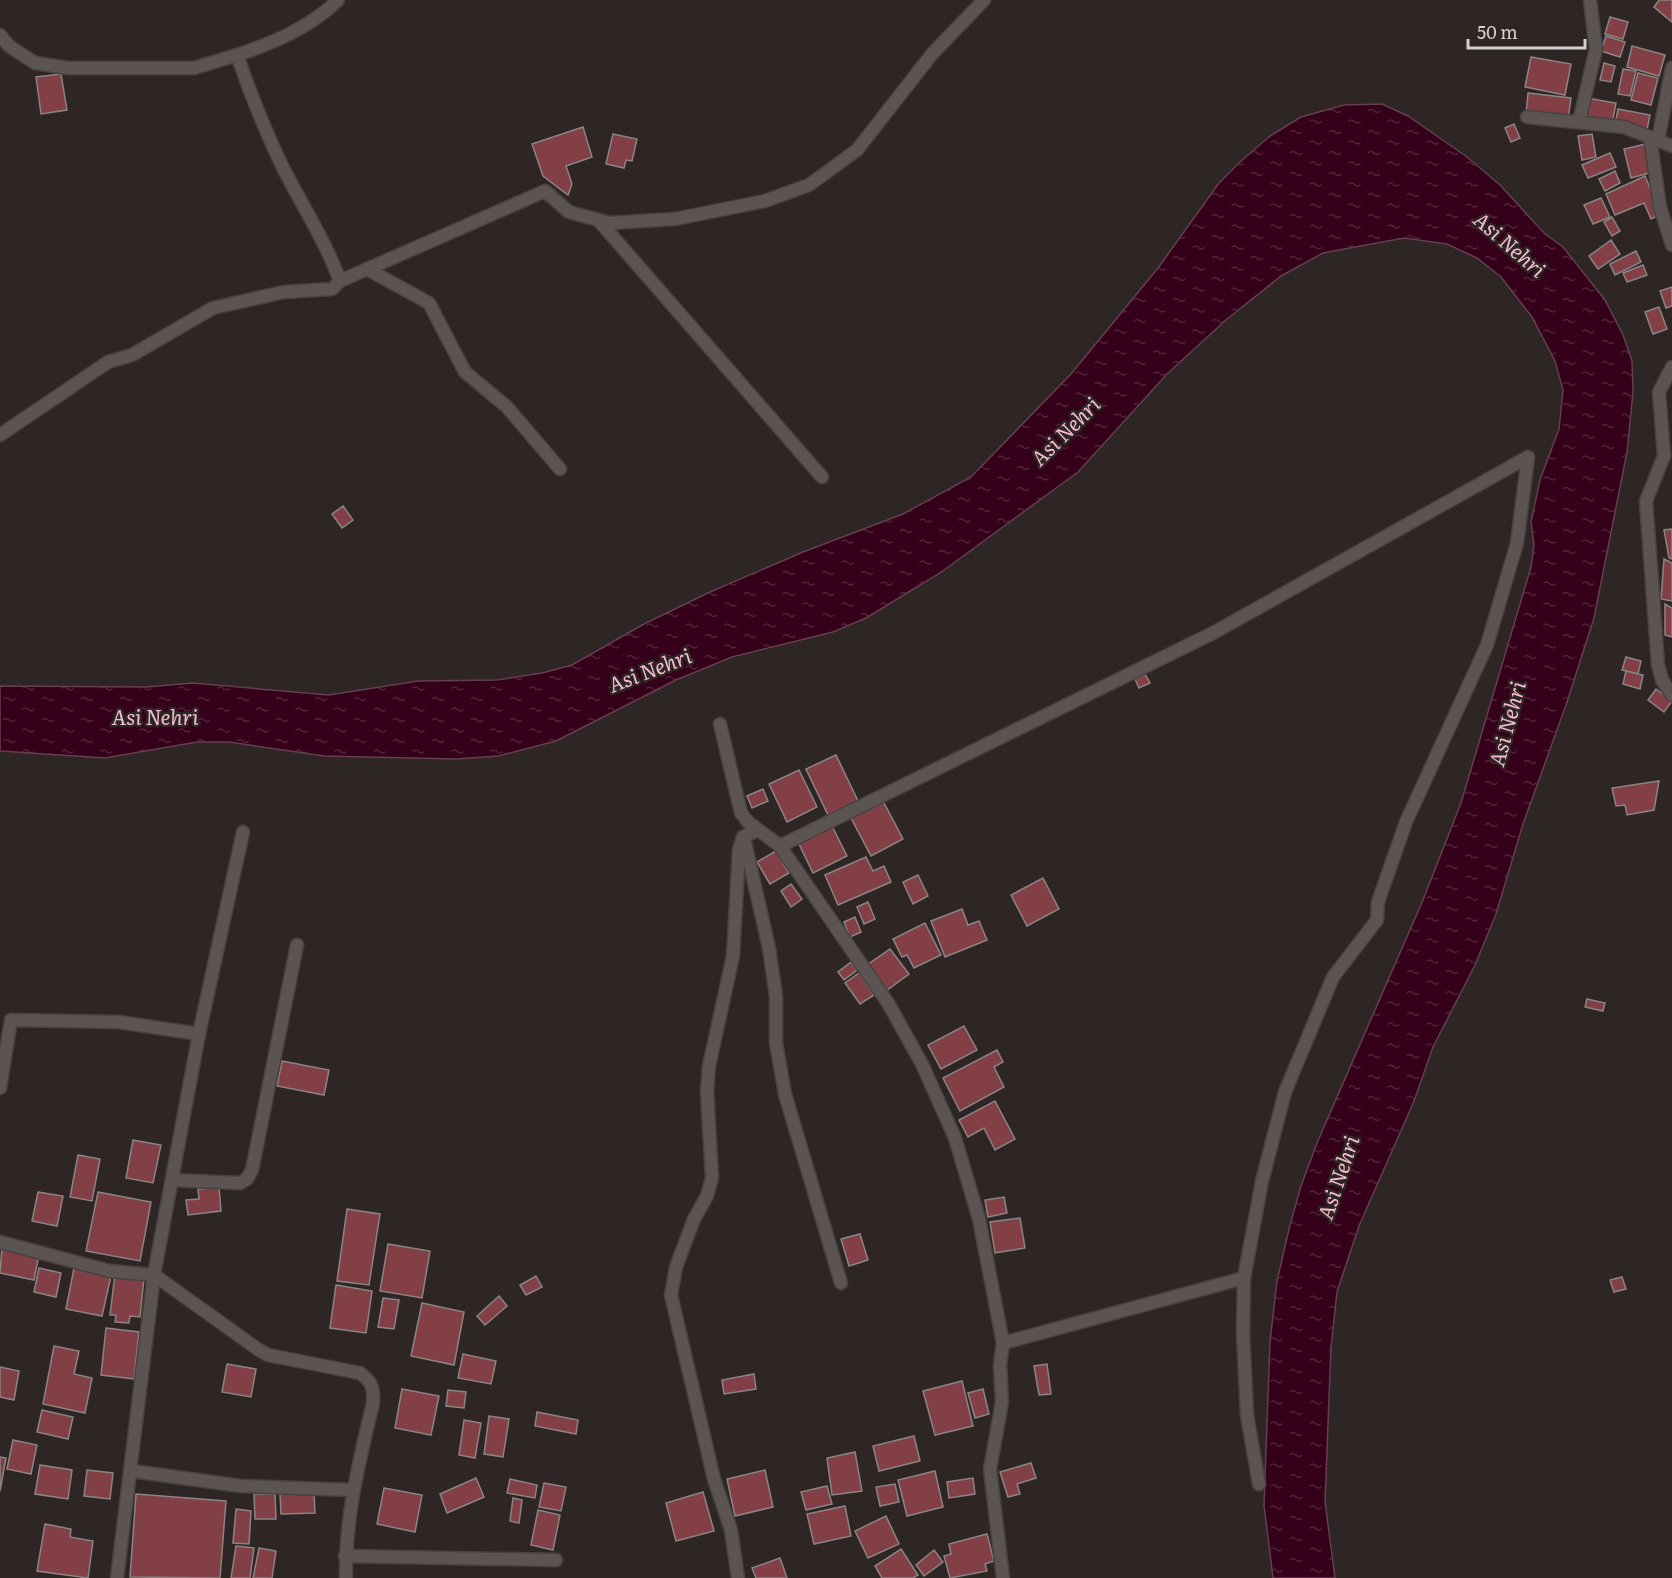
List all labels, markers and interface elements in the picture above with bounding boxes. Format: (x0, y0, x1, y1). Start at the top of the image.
scale bar (1468, 12, 1585, 50)
text: 50 m (1477, 18, 1518, 45)
water label: Asi Nehri (1468, 203, 1554, 284)
water label: Asi Nehri (1022, 388, 1107, 472)
water label: Asi Nehri (603, 638, 696, 699)
water label: Asi Nehri (1479, 677, 1532, 769)
water label: Asi Nehri (111, 700, 199, 731)
water label: Asi Nehri (1308, 1130, 1366, 1223)

